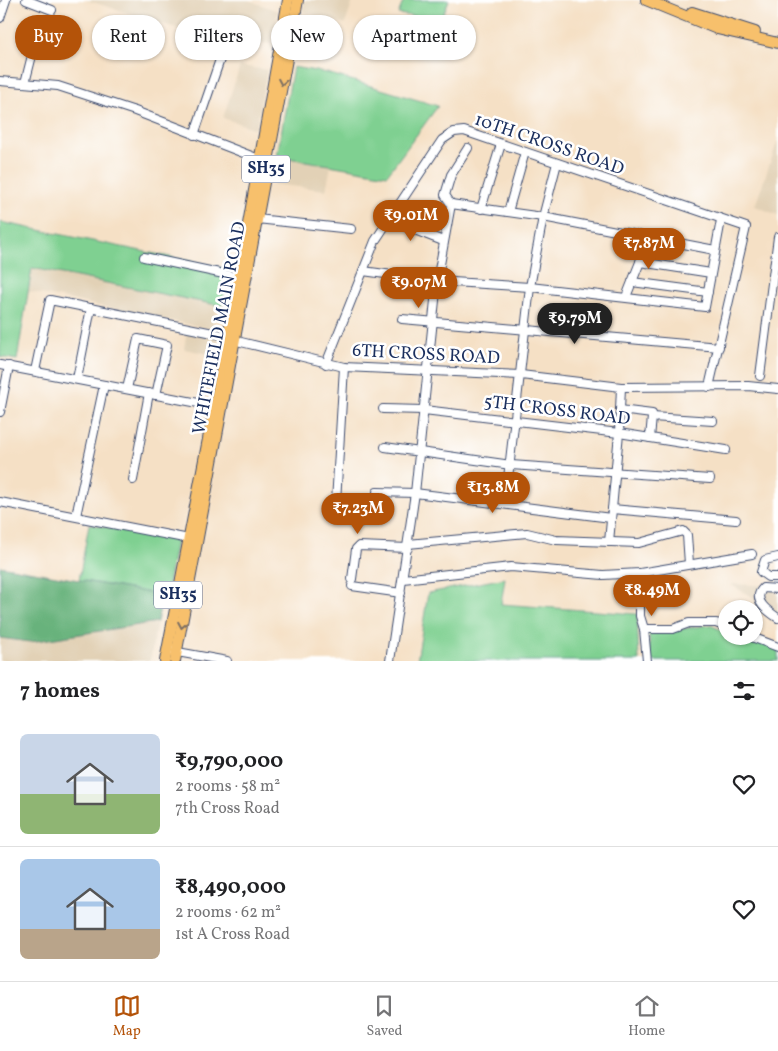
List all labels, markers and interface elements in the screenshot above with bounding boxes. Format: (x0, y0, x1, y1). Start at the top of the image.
chip: Buy (15, 15, 82, 60)
chip: Rent (92, 15, 165, 60)
chip: Filters (175, 15, 261, 60)
chip: New (271, 15, 343, 60)
chip: Apartment (353, 15, 476, 60)
one-way arrow (277, 78, 288, 87)
street label: 10TH CROSS ROAD (471, 108, 627, 182)
road number: SH35 (242, 156, 290, 182)
pin: ₹9.01M (370, 200, 452, 242)
text: ₹9.01M (384, 205, 438, 227)
street label: WHITEFIELD MAIN ROAD (187, 220, 253, 436)
pin: ₹7.87M (608, 228, 690, 270)
text: ₹7.87M (623, 233, 675, 255)
pin: ₹9.07M (378, 266, 460, 309)
text: ₹9.07M (391, 272, 447, 294)
pin: ₹9.79M (534, 302, 616, 345)
text: ₹9.79M (548, 308, 602, 330)
street label: 6TH CROSS ROAD (351, 339, 501, 371)
street label: 5TH CROSS ROAD (482, 390, 632, 432)
pin: ₹13.8M (452, 472, 534, 514)
text: ₹13.8M (467, 477, 519, 499)
pin: ₹7.23M (317, 492, 399, 535)
text: ₹7.23M (332, 498, 384, 520)
pin: ₹8.49M (611, 574, 693, 617)
text: ₹8.49M (624, 580, 680, 602)
road number: SH35 (154, 582, 202, 608)
map controls (718, 600, 763, 645)
button: locate (718, 600, 763, 645)
one-way arrow (177, 621, 187, 629)
text: 7 homes (20, 677, 100, 706)
icon: filters (730, 677, 758, 705)
text: ₹9,790,000 (175, 747, 283, 776)
icon: home (60, 754, 120, 814)
icon: heart (730, 770, 758, 798)
text: 2 rooms · 58 m² (175, 776, 280, 798)
text: 7th Cross Road (175, 798, 280, 820)
text: ₹8,490,000 (175, 873, 286, 902)
icon: home (60, 879, 120, 939)
icon: heart (730, 895, 758, 923)
text: 2 rooms · 62 m² (175, 902, 281, 924)
text: 1st A Cross Road (175, 924, 290, 946)
tab: Map (113, 992, 141, 1041)
tab: Saved (366, 992, 403, 1041)
tab: Home (628, 992, 665, 1041)

